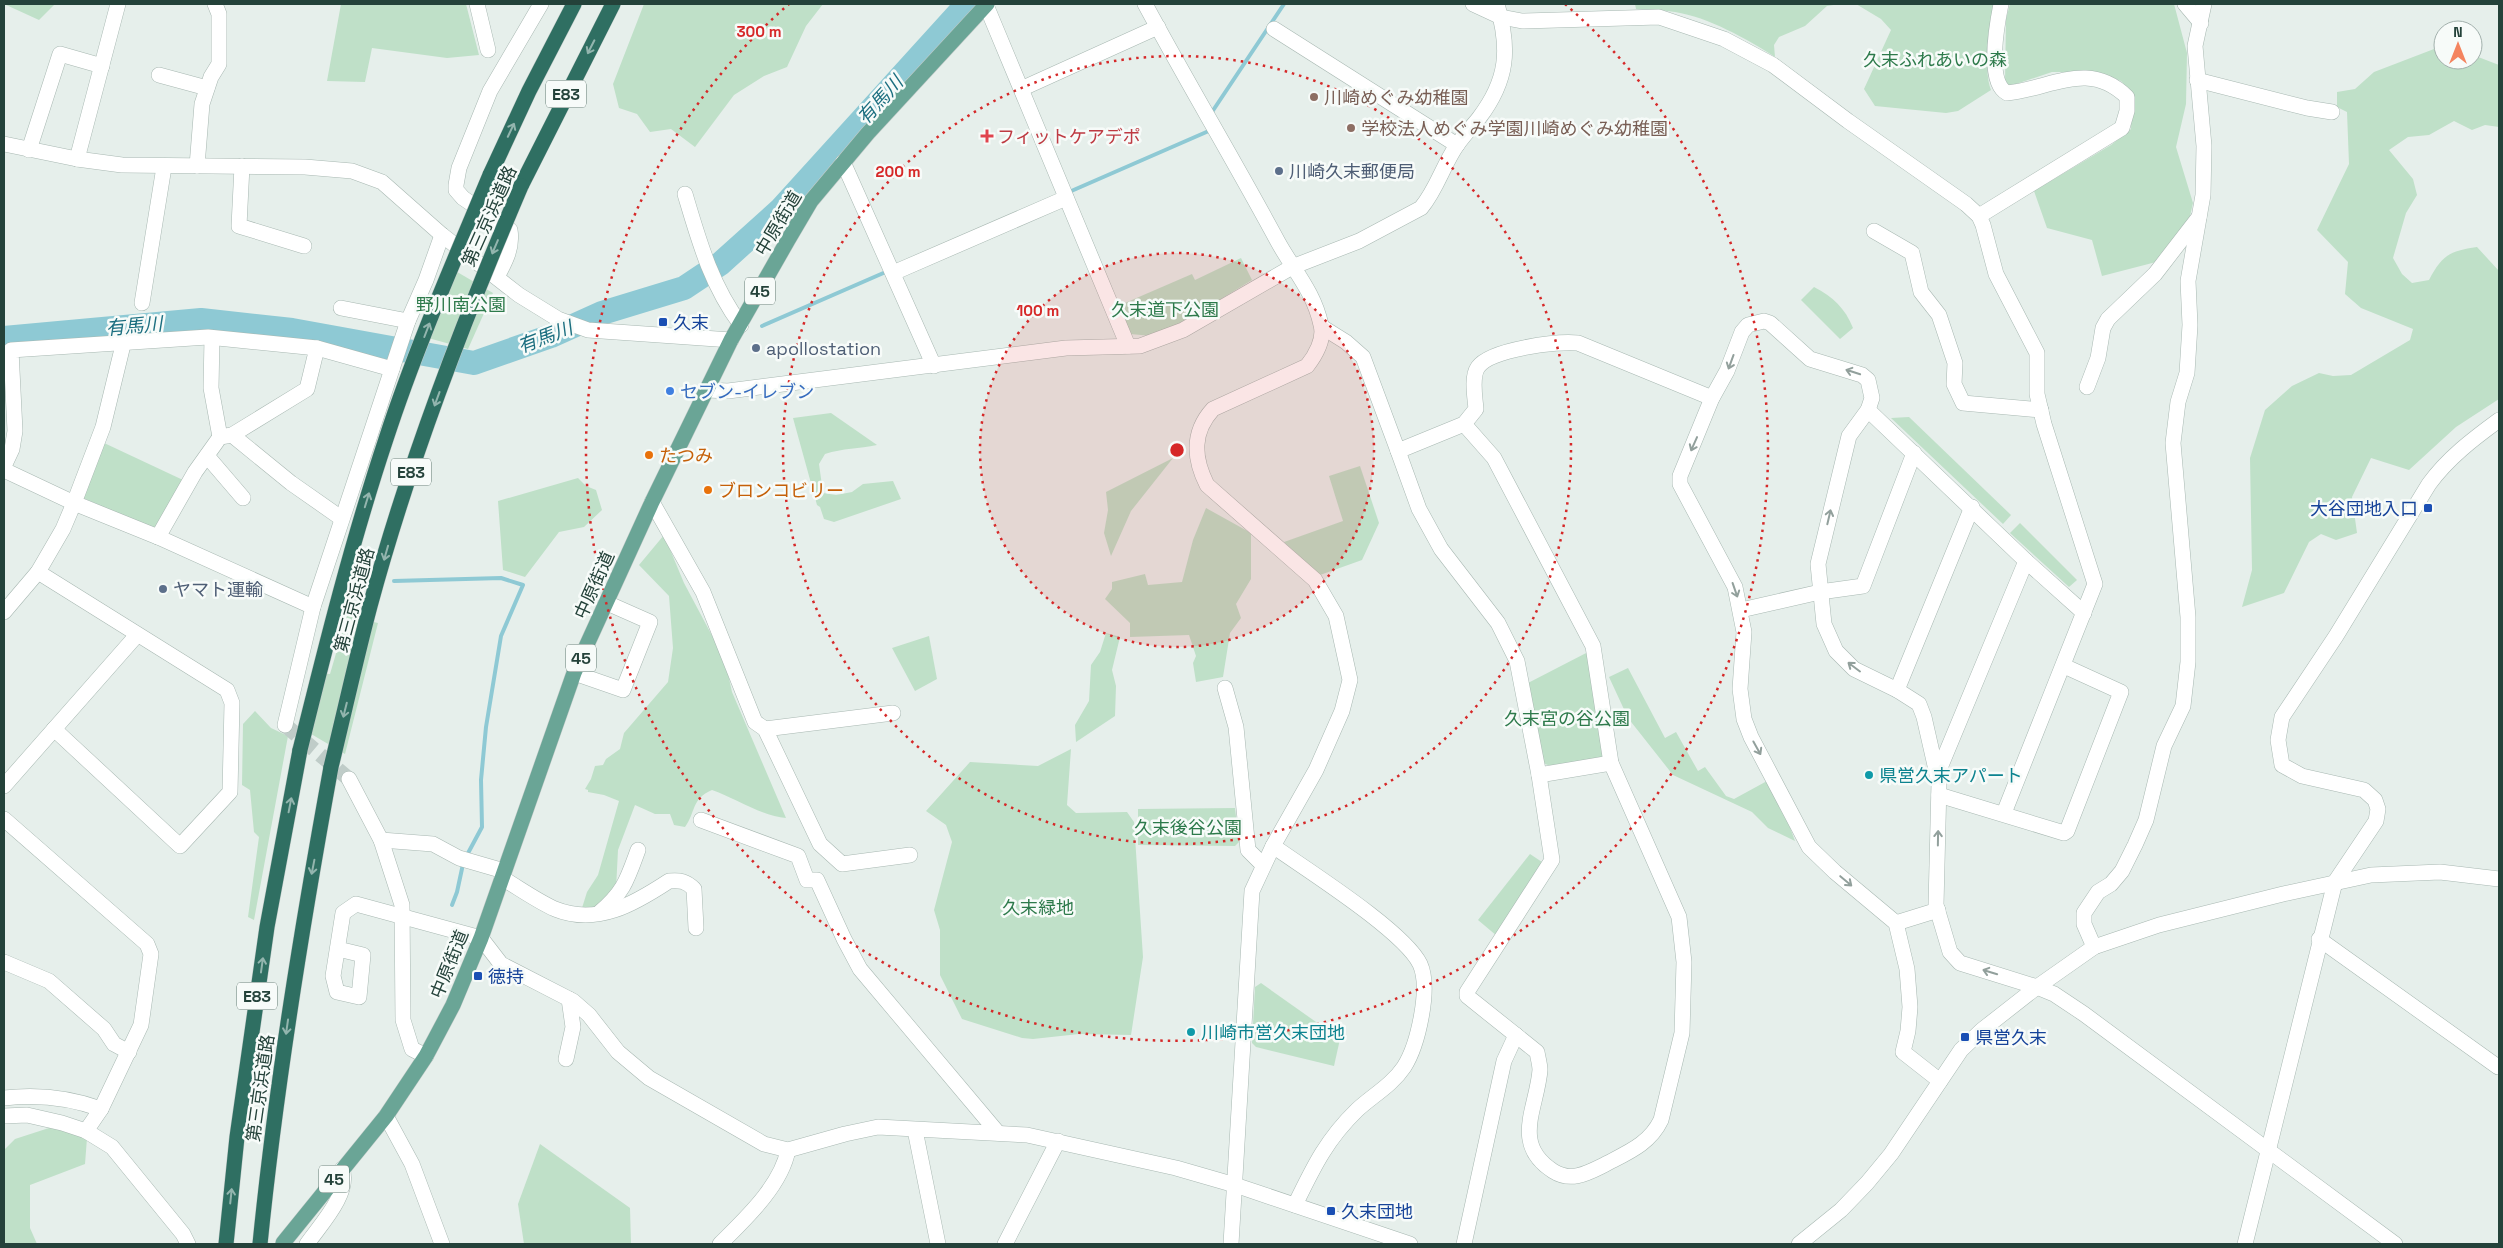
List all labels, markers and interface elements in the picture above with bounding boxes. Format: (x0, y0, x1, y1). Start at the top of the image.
north arrow (2433, 20, 2483, 70)
text: 300 m (736, 22, 782, 41)
text: N (2453, 23, 2463, 41)
one-way arrow (586, 39, 595, 54)
park label: 久末ふれあいの森 (1863, 48, 2007, 71)
water label: 有馬川 (852, 69, 910, 130)
road number: E83 (546, 80, 586, 108)
place label: 川崎めぐみ幼稚園 (1324, 86, 1469, 109)
marker: 川崎めぐみ幼稚園 (1308, 91, 1320, 103)
place label: 学校法人めぐみ学園川崎めぐみ幼稚園 (1361, 117, 1668, 140)
marker: 学校法人めぐみ学園川崎めぐみ幼稚園 (1345, 122, 1357, 134)
one-way arrow (507, 123, 516, 138)
place label: フィットケアデポ (997, 125, 1141, 148)
marker: フィットケアデポ (981, 130, 993, 142)
place label: 川崎久末郵便局 (1289, 160, 1415, 183)
street label: 第三京浜道路 (457, 162, 521, 270)
text: 200 m (876, 162, 920, 181)
marker: 川崎久末郵便局 (1273, 165, 1285, 177)
street label: 中原街道 (750, 186, 806, 260)
one-way arrow (490, 239, 500, 254)
road number: 45 (745, 278, 775, 304)
park label: 野川南公園 (416, 293, 506, 316)
park label: 久末道下公園 (1111, 298, 1219, 321)
text: 100 m (1017, 301, 1059, 320)
water label: 有馬川 (105, 311, 165, 341)
place label: 久末 (673, 311, 709, 334)
water label: 有馬川 (514, 314, 578, 359)
marker: 久末 (657, 316, 669, 328)
one-way arrow (424, 323, 433, 338)
place label: apollostation (766, 337, 881, 360)
marker: apollostation (750, 342, 762, 354)
one-way arrow (1726, 353, 1735, 369)
one-way arrow (1845, 367, 1861, 376)
place label: セブン-イレブン (680, 380, 814, 403)
marker: セブン-イレブン (664, 385, 676, 397)
one-way arrow (432, 391, 441, 406)
one-way arrow (1689, 436, 1699, 451)
centre of rings (1168, 441, 1186, 459)
place label: たつみ (659, 444, 713, 467)
marker: たつみ (643, 449, 655, 461)
road number: E83 (391, 458, 431, 486)
place label: ブロンコビリー (718, 479, 844, 502)
marker: ブロンコビリー (702, 484, 714, 496)
one-way arrow (362, 492, 372, 508)
place label: 大谷団地入口 (2310, 497, 2418, 520)
marker: 大谷団地入口 (2422, 502, 2434, 514)
one-way arrow (1825, 510, 1834, 526)
street label: 第三京浜道路 (329, 545, 379, 655)
one-way arrow (380, 545, 390, 561)
street label: 中原街道 (569, 547, 619, 623)
place label: ヤマト運輸 (173, 578, 263, 601)
one-way arrow (1731, 581, 1740, 597)
marker: ヤマト運輸 (157, 583, 169, 595)
road number: 45 (566, 644, 596, 671)
one-way arrow (1848, 662, 1861, 673)
one-way arrow (340, 702, 349, 718)
park label: 久末宮の谷公園 (1504, 707, 1630, 730)
one-way arrow (1752, 740, 1762, 755)
place label: 県営久末アパート (1879, 764, 2023, 787)
marker: 県営久末アパート (1863, 769, 1875, 781)
one-way arrow (286, 798, 295, 814)
park label: 久末後谷公園 (1134, 816, 1242, 839)
one-way arrow (1933, 830, 1942, 846)
one-way arrow (307, 859, 317, 875)
one-way arrow (1839, 876, 1852, 887)
park label: 久末緑地 (1002, 896, 1074, 919)
street label: 中原街道 (425, 926, 473, 1002)
one-way arrow (257, 958, 267, 974)
place label: 徳持 (488, 965, 524, 988)
one-way arrow (1982, 967, 1998, 977)
marker: 徳持 (472, 970, 484, 982)
road number: E83 (237, 982, 277, 1009)
one-way arrow (282, 1019, 292, 1035)
place label: 川崎市営久末団地 (1201, 1021, 1345, 1044)
marker: 川崎市営久末団地 (1185, 1026, 1197, 1038)
place label: 県営久末 (1975, 1026, 2047, 1049)
marker: 県営久末 (1959, 1031, 1971, 1043)
street label: 第三京浜道路 (241, 1033, 279, 1143)
road number: 45 (319, 1166, 349, 1192)
one-way arrow (226, 1188, 236, 1204)
place label: 久末団地 (1341, 1200, 1413, 1223)
marker: 久末団地 (1325, 1205, 1337, 1217)

